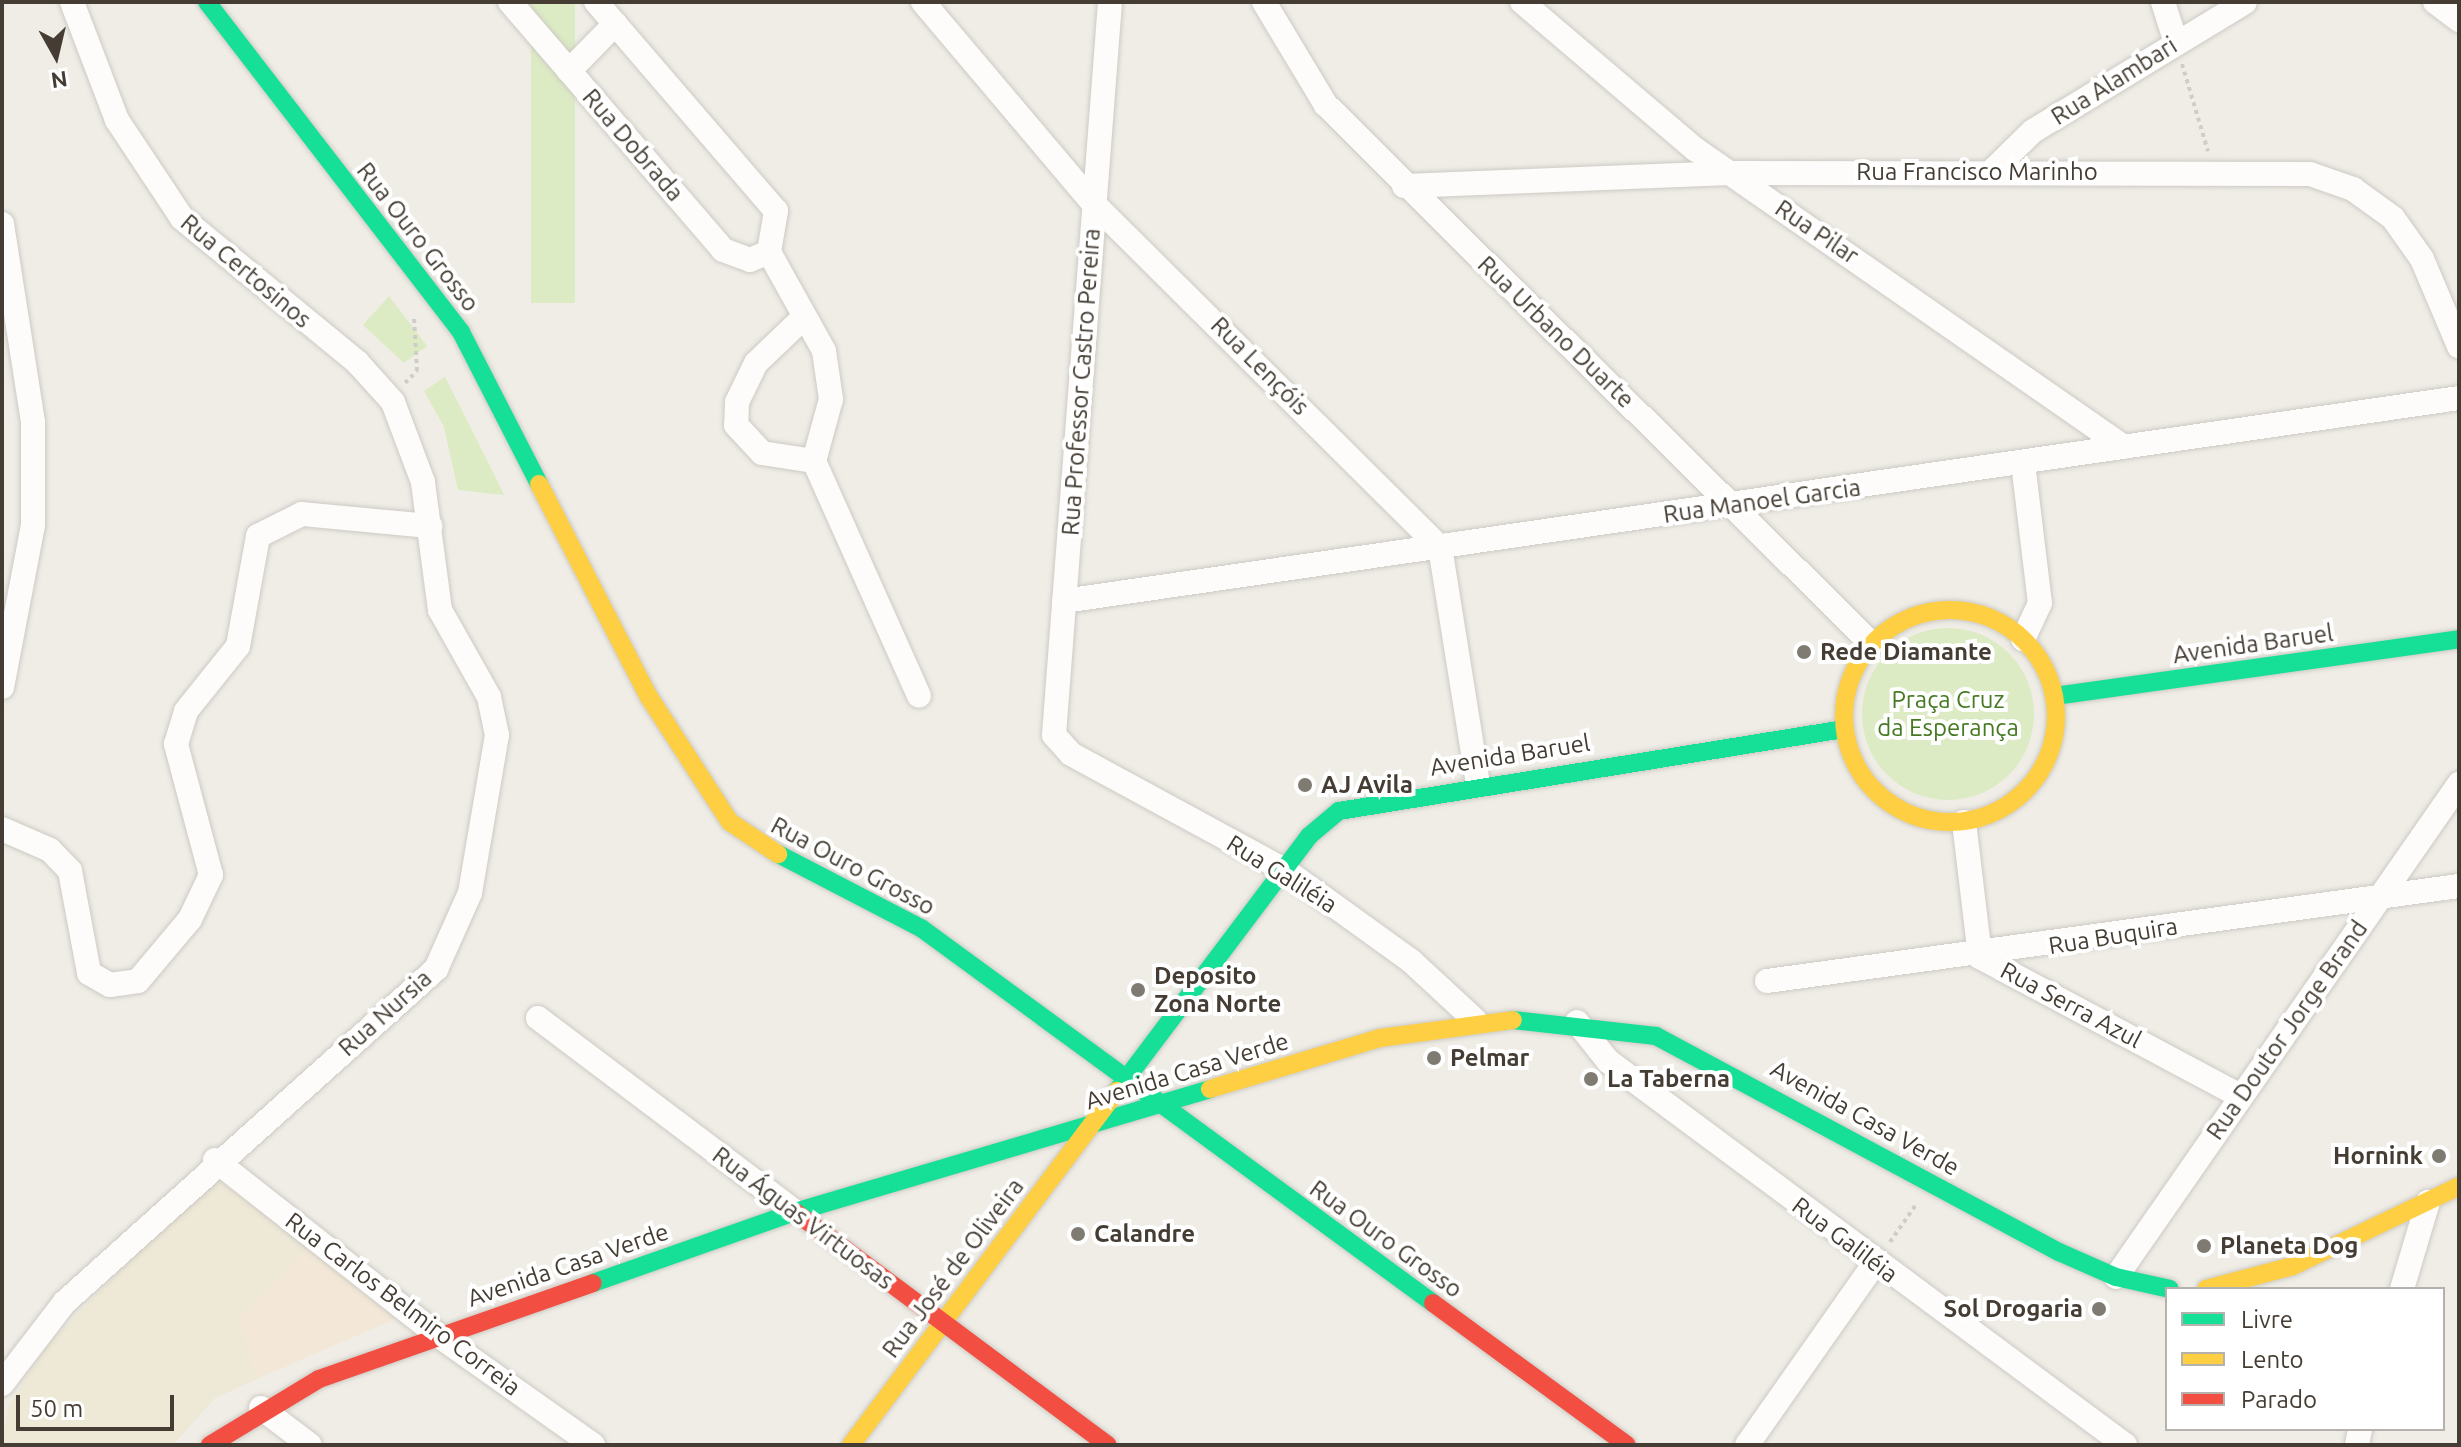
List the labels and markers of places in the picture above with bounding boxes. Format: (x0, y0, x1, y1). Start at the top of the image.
place label: Rede Diamante (1820, 638, 1992, 666)
marker: Rede Diamante (1795, 643, 1813, 661)
place label: AJ Avila (1321, 771, 1413, 799)
marker: AJ Avila (1296, 776, 1314, 794)
place label: Deposito Zona Norte (1154, 962, 1281, 1018)
marker: Deposito Zona Norte (1129, 981, 1147, 999)
place label: Pelmar (1450, 1044, 1529, 1072)
marker: Pelmar (1425, 1049, 1443, 1067)
place label: La Taberna (1607, 1065, 1730, 1093)
marker: La Taberna (1582, 1070, 1600, 1088)
place label: Hornink (2333, 1142, 2423, 1170)
marker: Hornink (2430, 1147, 2448, 1165)
place label: Calandre (1094, 1220, 1195, 1248)
marker: Calandre (1069, 1225, 1087, 1243)
place label: Planeta Dog (2220, 1232, 2358, 1260)
marker: Planeta Dog (2195, 1237, 2213, 1255)
place label: Sol Drogaria (1944, 1295, 2083, 1323)
marker: Sol Drogaria (2090, 1300, 2108, 1318)

